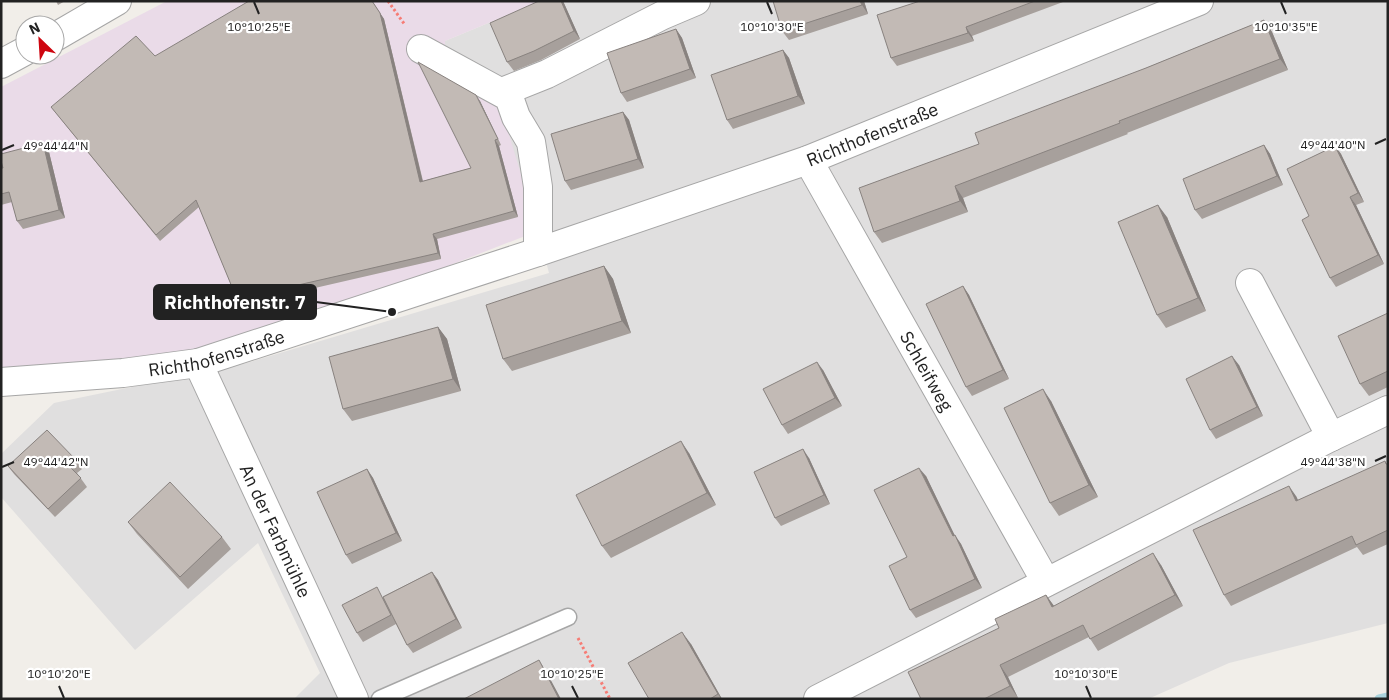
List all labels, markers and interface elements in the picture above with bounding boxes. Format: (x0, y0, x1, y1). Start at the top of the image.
north arrow (15, 15, 65, 65)
text: N (26, 18, 43, 39)
text: 10°10'25"E (227, 19, 291, 34)
text: 10°10'30"E (740, 19, 804, 34)
text: 10°10'35"E (1254, 19, 1318, 34)
street label: Richthofenstraße (803, 97, 941, 171)
text: 49°44'40"N (1300, 137, 1366, 152)
text: 49°44'44"N (23, 138, 89, 153)
callout: Richthofenstr. 7 (154, 285, 316, 319)
text: Richthofenstr. 7 (164, 290, 306, 314)
street label: Richthofenstraße (147, 324, 287, 381)
street label: Schleifweg (895, 327, 959, 415)
text: 49°44'42"N (23, 454, 89, 469)
text: 49°44'38"N (1300, 454, 1366, 469)
street label: An der Farbmühle (235, 461, 317, 601)
text: 10°10'20"E (27, 666, 91, 681)
text: 10°10'25"E (540, 666, 604, 681)
text: 10°10'30"E (1054, 666, 1118, 681)

